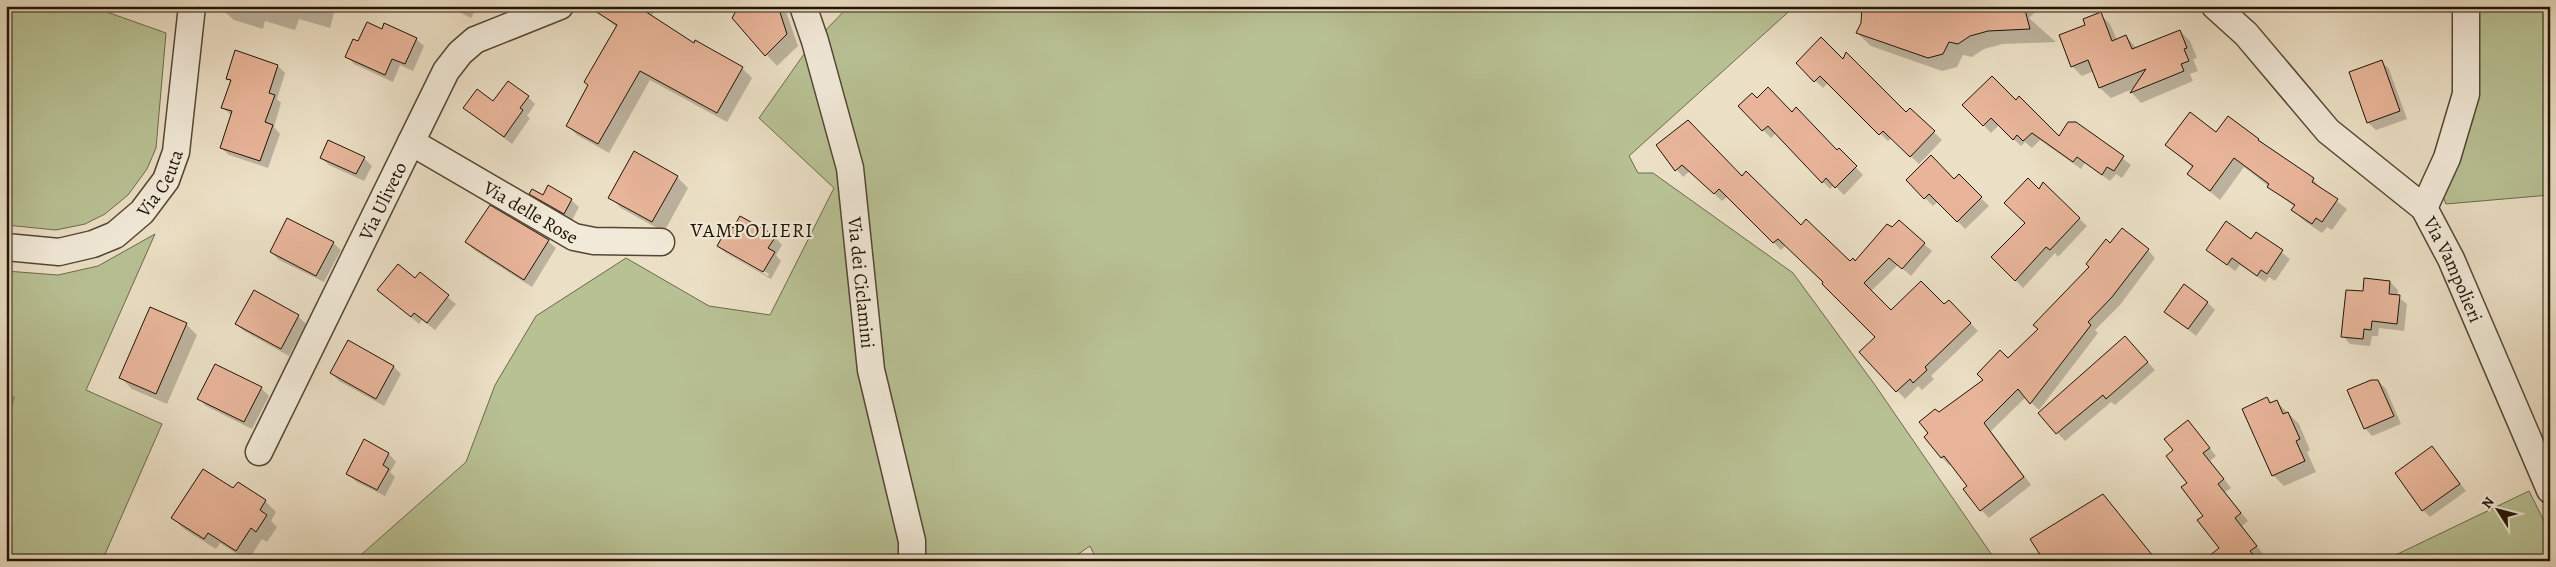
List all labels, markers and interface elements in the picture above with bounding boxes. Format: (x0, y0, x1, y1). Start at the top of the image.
street label: Via Ceuta (130, 146, 190, 223)
street label: Via Uliveto (353, 158, 413, 246)
street label: Via delle Rose (477, 174, 583, 251)
street label: Via Vampolieri (2416, 211, 2489, 327)
street label: Via dei Ciclamini (841, 215, 881, 350)
district label: VAMPOLIERI (689, 217, 814, 244)
north arrow (2474, 484, 2524, 534)
text: N (2477, 493, 2499, 512)

